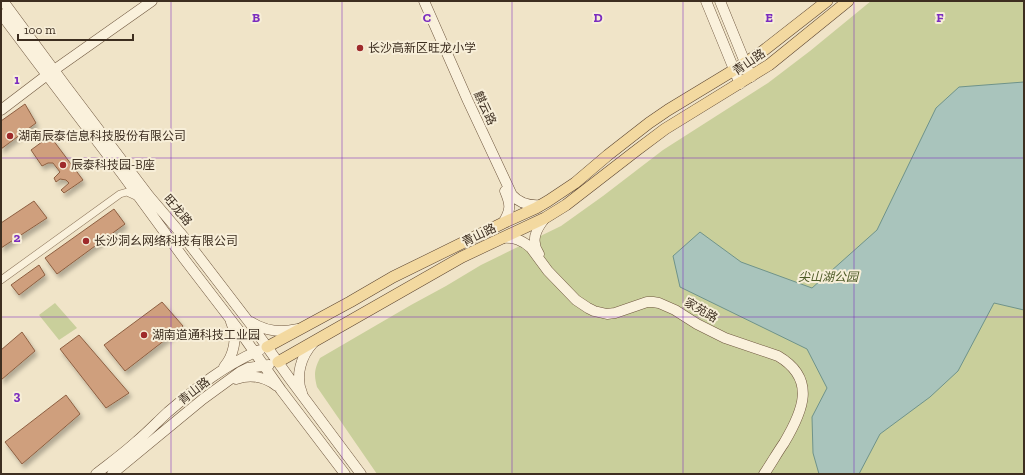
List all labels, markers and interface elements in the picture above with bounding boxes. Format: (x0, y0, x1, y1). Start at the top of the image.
text: B (252, 10, 260, 25)
text: C (423, 10, 431, 25)
text: D (593, 10, 603, 25)
text: E (765, 10, 773, 25)
text: F (936, 10, 944, 25)
scale bar (18, 16, 133, 42)
text: 100 m (24, 23, 56, 37)
place label: 长沙高新区旺龙小学 (368, 41, 476, 55)
marker: 长沙高新区旺龙小学 (355, 43, 365, 53)
street label: 青山路 (730, 46, 768, 78)
text: 1 (14, 72, 20, 87)
street label: 麒云路 (471, 89, 499, 127)
place label: 湖南辰泰信息科技股份有限公司 (18, 129, 186, 143)
marker: 湖南辰泰信息科技股份有限公司 (5, 131, 15, 141)
place label: 辰泰科技园-B座 (71, 158, 154, 172)
marker: 辰泰科技园-B座 (58, 160, 68, 170)
street label: 旺龙路 (161, 192, 195, 228)
street label: 青山路 (460, 221, 498, 249)
text: 2 (14, 230, 21, 245)
place label: 长沙洞幺网络科技有限公司 (94, 234, 238, 248)
marker: 长沙洞幺网络科技有限公司 (81, 236, 91, 246)
park label: 尖山湖公园 (798, 270, 860, 284)
street label: 家苑路 (682, 295, 720, 325)
place label: 湖南道通科技工业园 (152, 328, 260, 342)
marker: 湖南道通科技工业园 (139, 330, 149, 340)
street label: 青山路 (176, 374, 212, 408)
text: 3 (14, 388, 21, 403)

